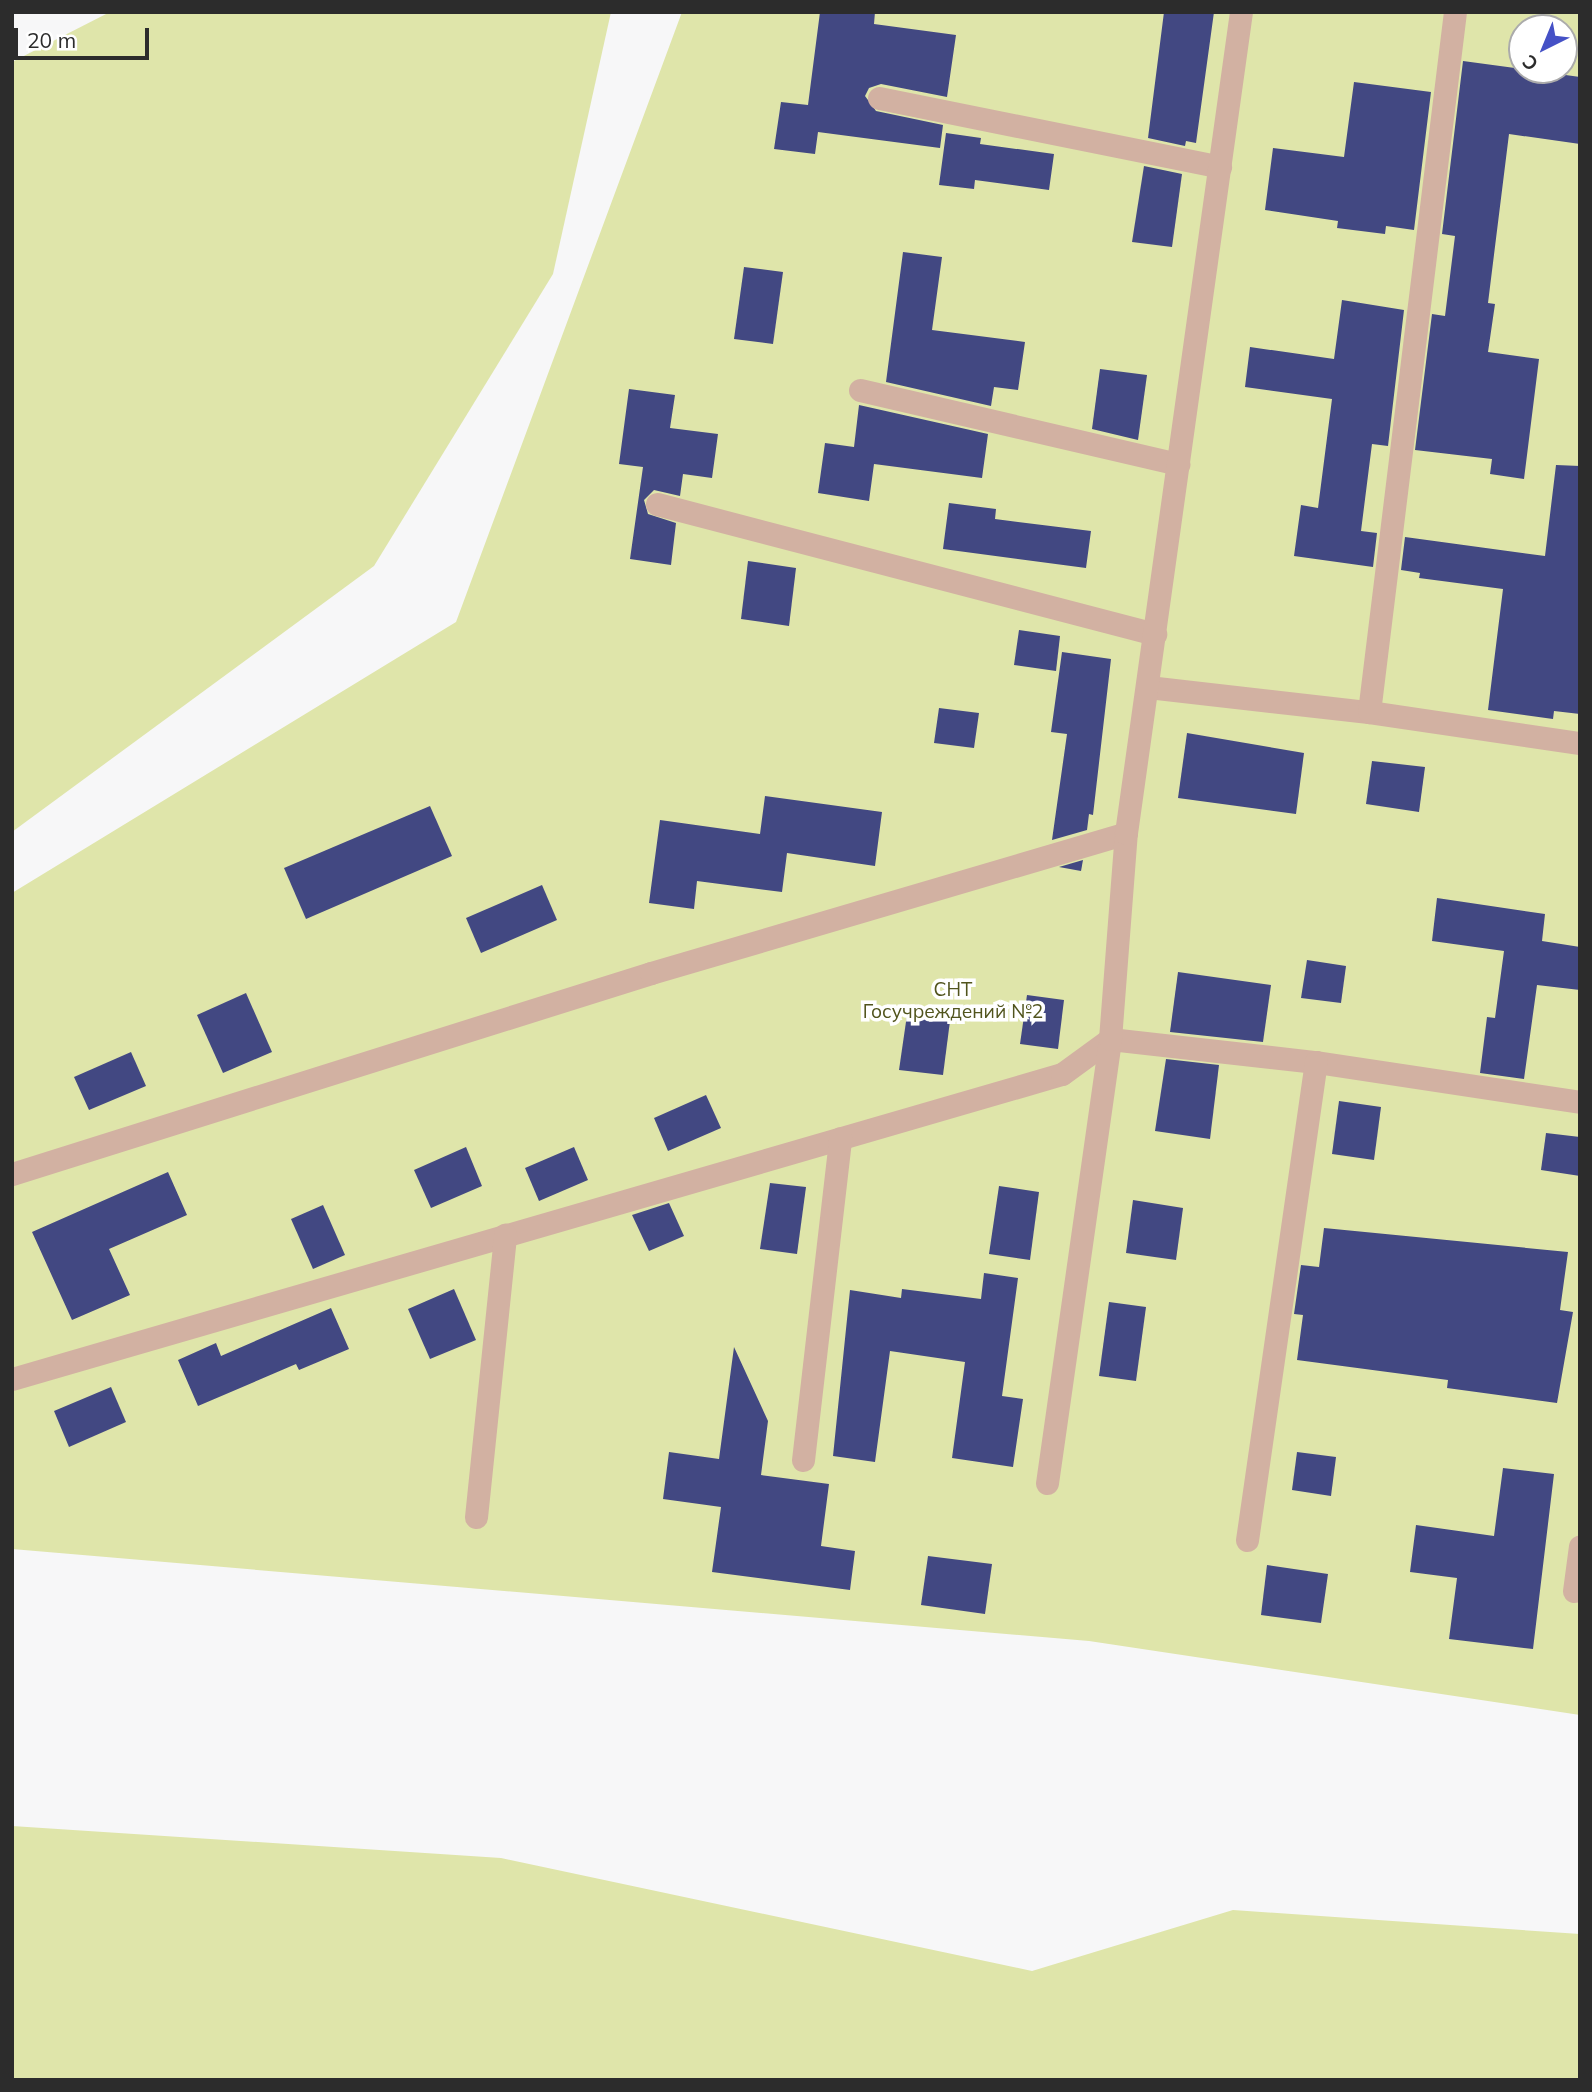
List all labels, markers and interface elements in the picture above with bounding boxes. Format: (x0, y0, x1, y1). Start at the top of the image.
scale bar (18, 14, 152, 58)
north arrow (1508, 14, 1578, 84)
text: 20 m (27, 27, 76, 53)
text: С (1517, 50, 1543, 76)
park label: СНТ Госучреждений №2 (863, 979, 1043, 1023)

